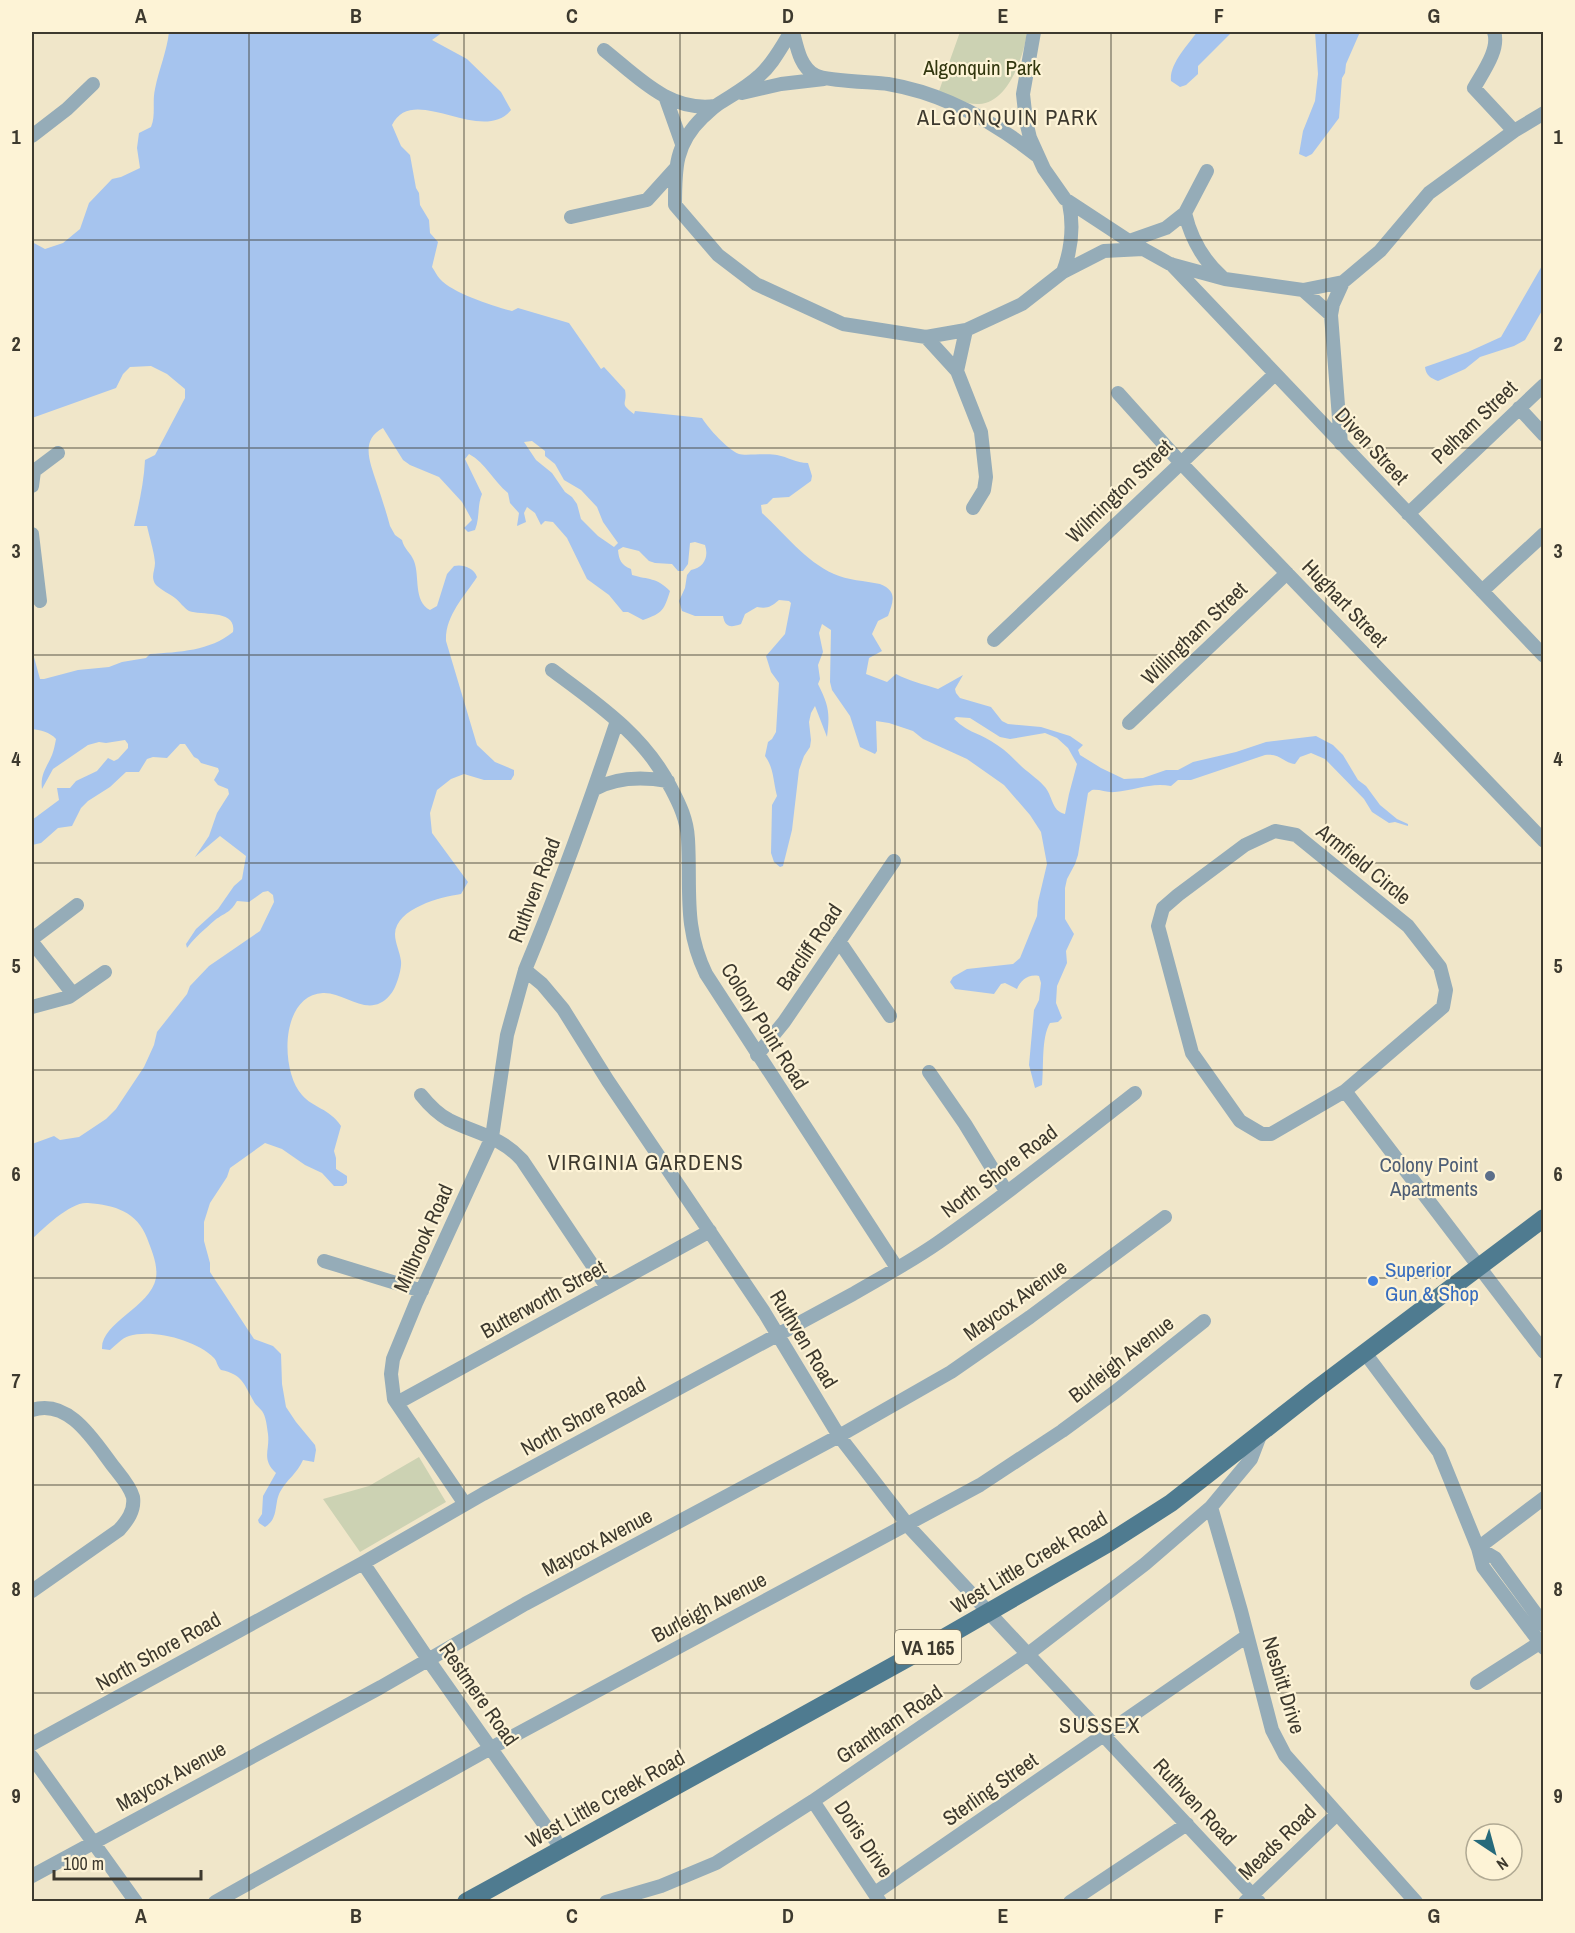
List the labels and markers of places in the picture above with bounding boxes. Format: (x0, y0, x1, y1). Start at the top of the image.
place label: Colony Point Apartments (1379, 1150, 1478, 1203)
marker: Colony Point Apartments (1483, 1169, 1497, 1183)
place label: Superior Gun & Shop (1385, 1255, 1479, 1308)
marker: Superior Gun & Shop (1366, 1274, 1380, 1288)

